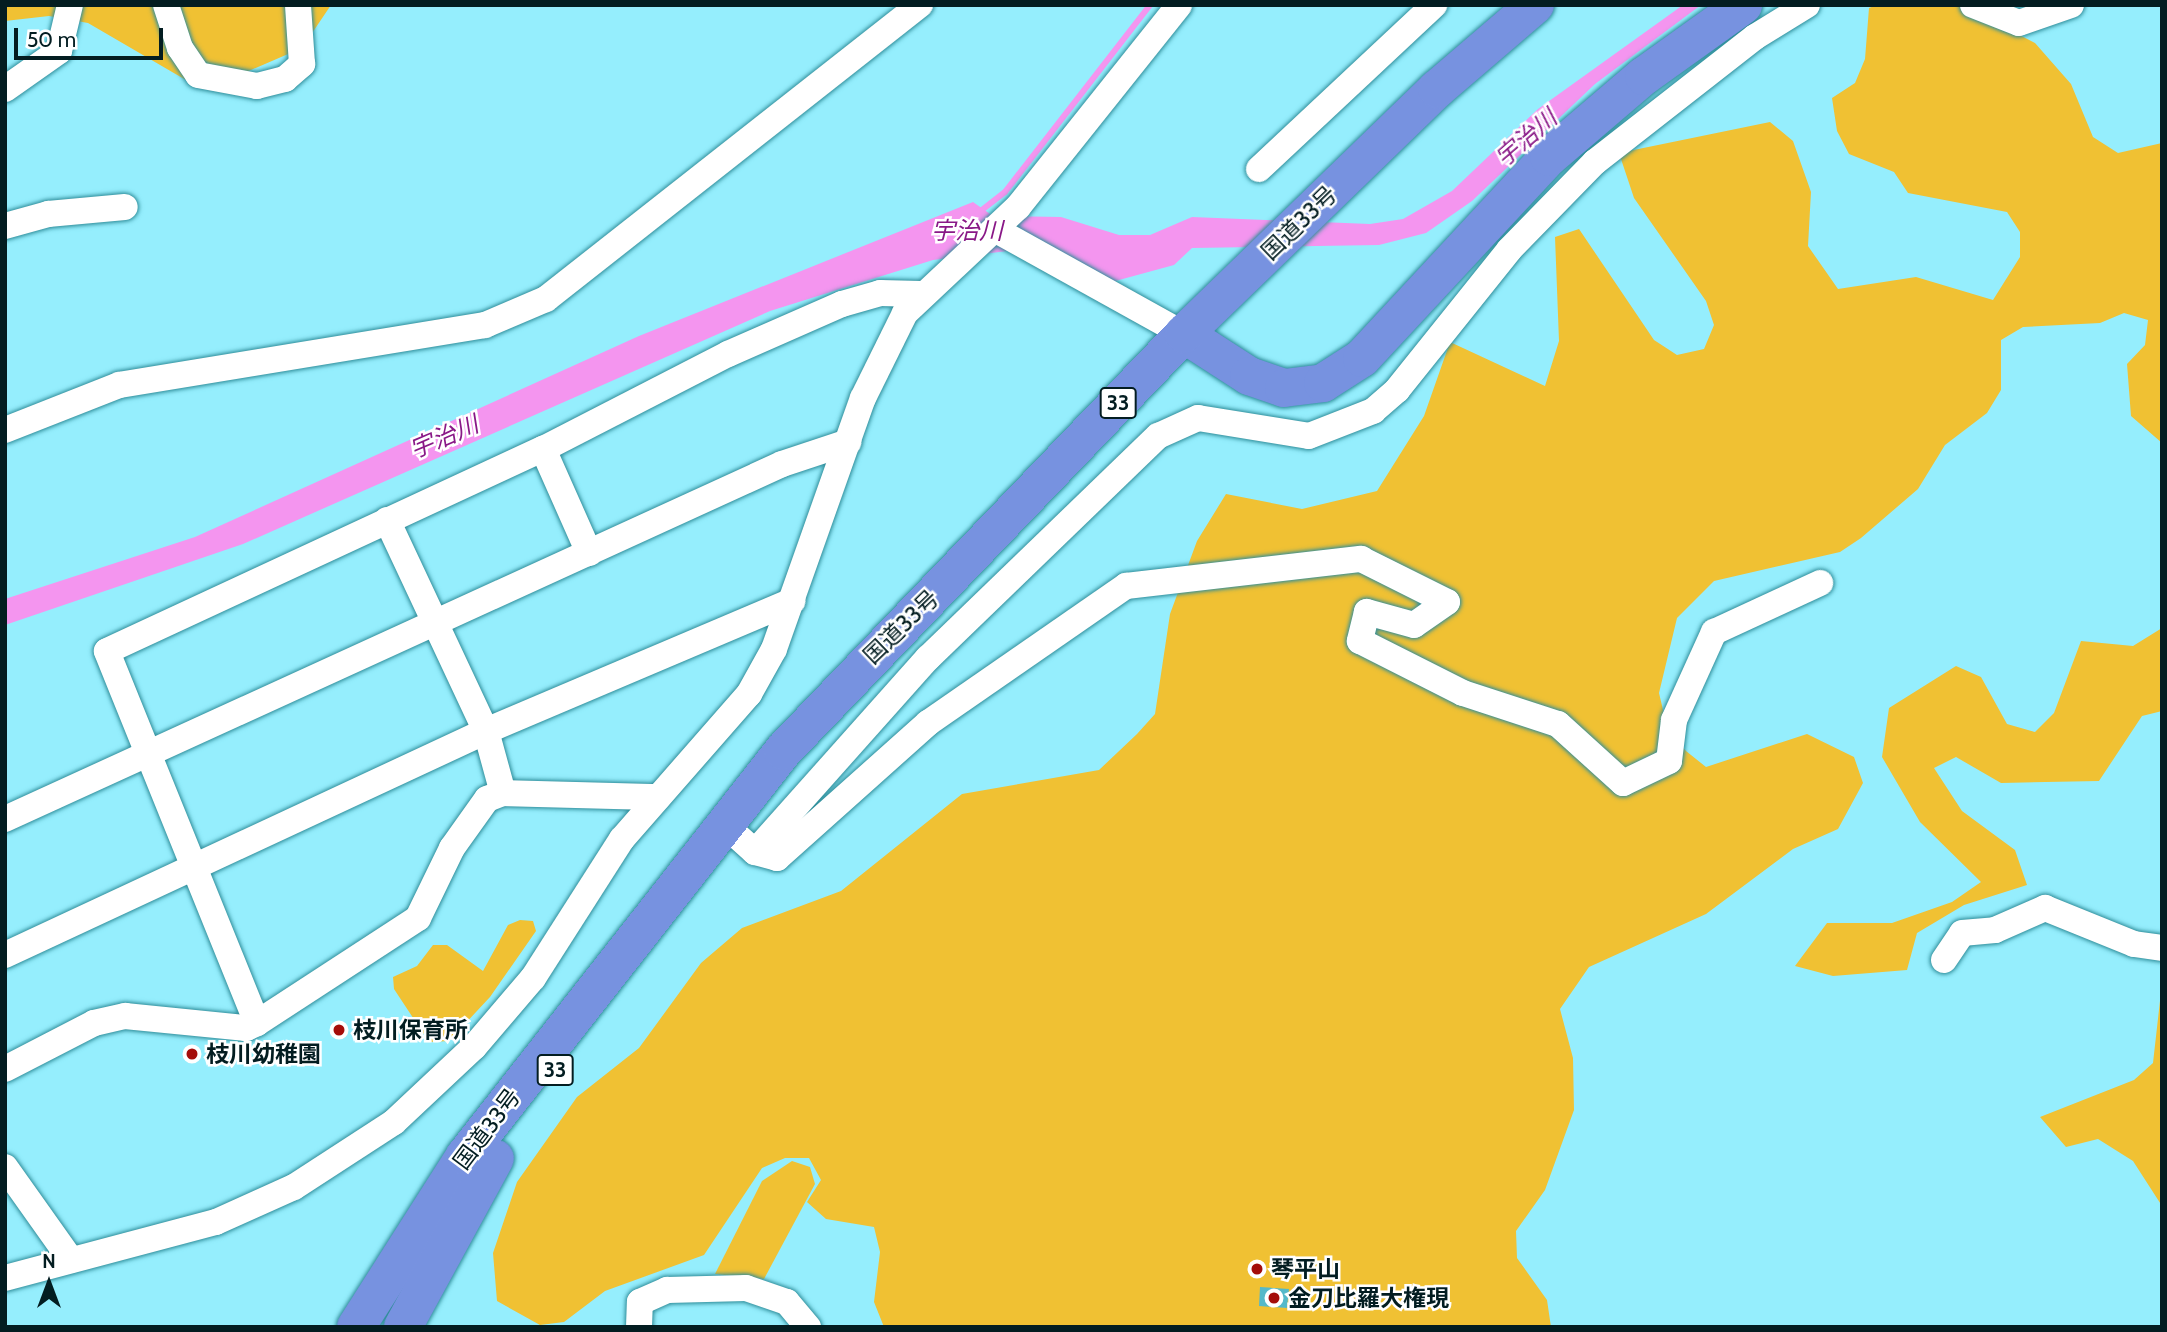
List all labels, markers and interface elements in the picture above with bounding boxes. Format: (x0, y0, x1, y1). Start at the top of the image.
scale bar (18, 14, 166, 58)
text: 50 m (27, 27, 76, 52)
water label: 宇治川 (1489, 104, 1563, 172)
street label: 国道33号 (1256, 180, 1342, 266)
water label: 宇治川 (931, 217, 1003, 245)
road number: 33 (1099, 386, 1137, 420)
water label: 宇治川 (405, 410, 483, 464)
street label: 国道33号 (858, 584, 944, 670)
place label: 枝川保育所 (353, 1016, 468, 1044)
marker: 枝川保育所 (331, 1022, 347, 1038)
place label: 枝川幼稚園 (206, 1040, 321, 1068)
marker: 枝川幼稚園 (184, 1046, 200, 1062)
road number: 33 (536, 1052, 574, 1088)
street label: 国道33号 (448, 1083, 526, 1175)
north arrow (14, 1248, 84, 1318)
text: N (42, 1250, 56, 1273)
place label: 琴平山 (1271, 1255, 1340, 1283)
marker: 琴平山 (1249, 1261, 1265, 1277)
place label: 金刀比羅大権現 (1288, 1284, 1449, 1312)
marker: 金刀比羅大権現 (1266, 1290, 1282, 1306)

